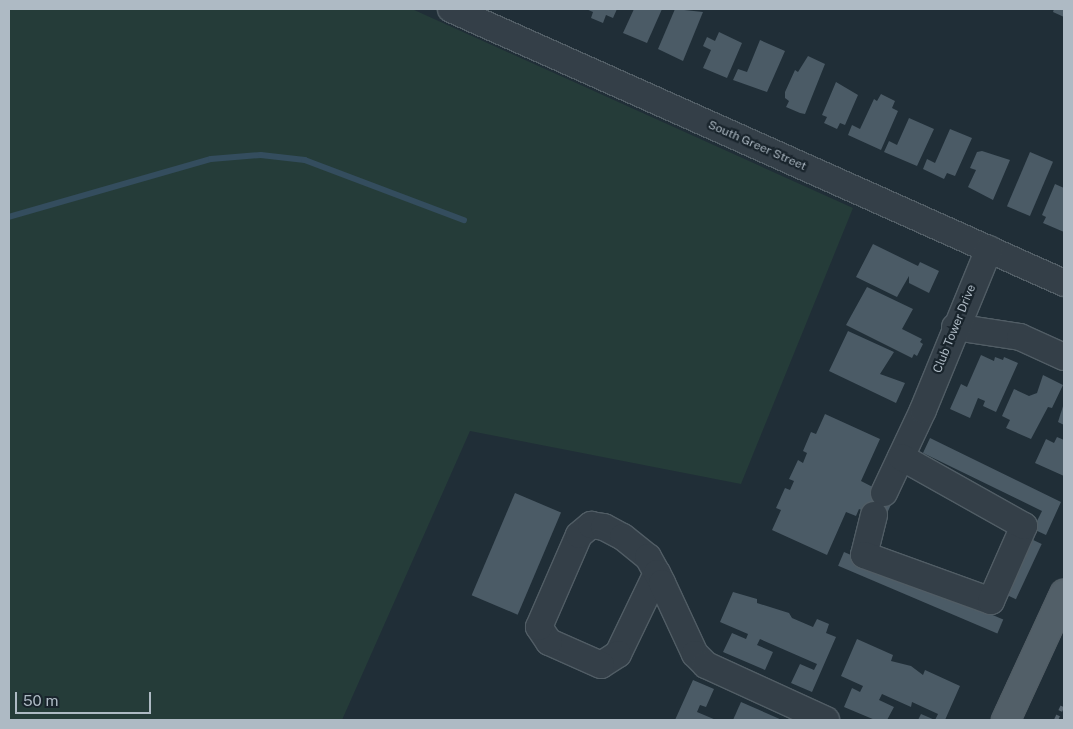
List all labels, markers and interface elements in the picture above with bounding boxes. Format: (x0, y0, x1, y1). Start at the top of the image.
street label: South Greer Street (706, 118, 808, 174)
street label: Club Tower Drive (931, 283, 979, 375)
scale bar (18, 682, 154, 714)
text: 50 m (23, 692, 58, 709)

